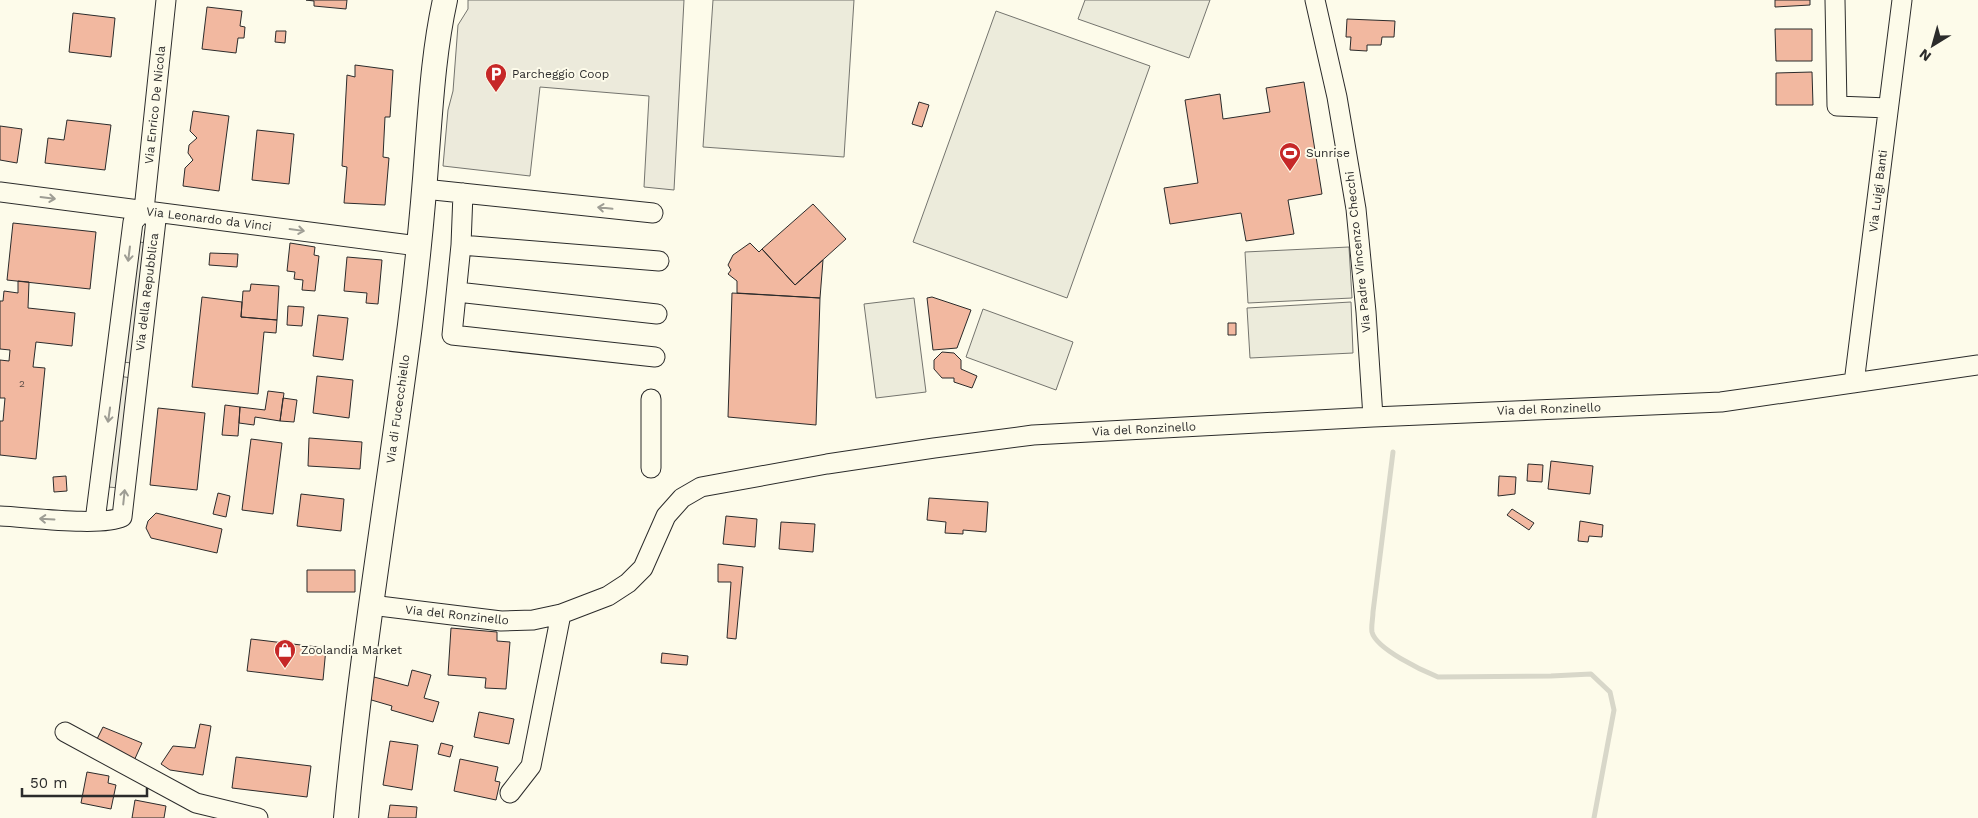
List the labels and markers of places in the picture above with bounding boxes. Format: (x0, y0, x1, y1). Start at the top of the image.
parking icon: Parcheggio Coop (484, 62, 508, 93)
place label: Parcheggio Coop (512, 67, 609, 81)
sports icon: Sunrise (1278, 141, 1302, 172)
place label: Sunrise (1306, 146, 1350, 160)
shop icon: Zoolandia Market (273, 638, 297, 669)
place label: Zoolandia Market (301, 643, 402, 657)

